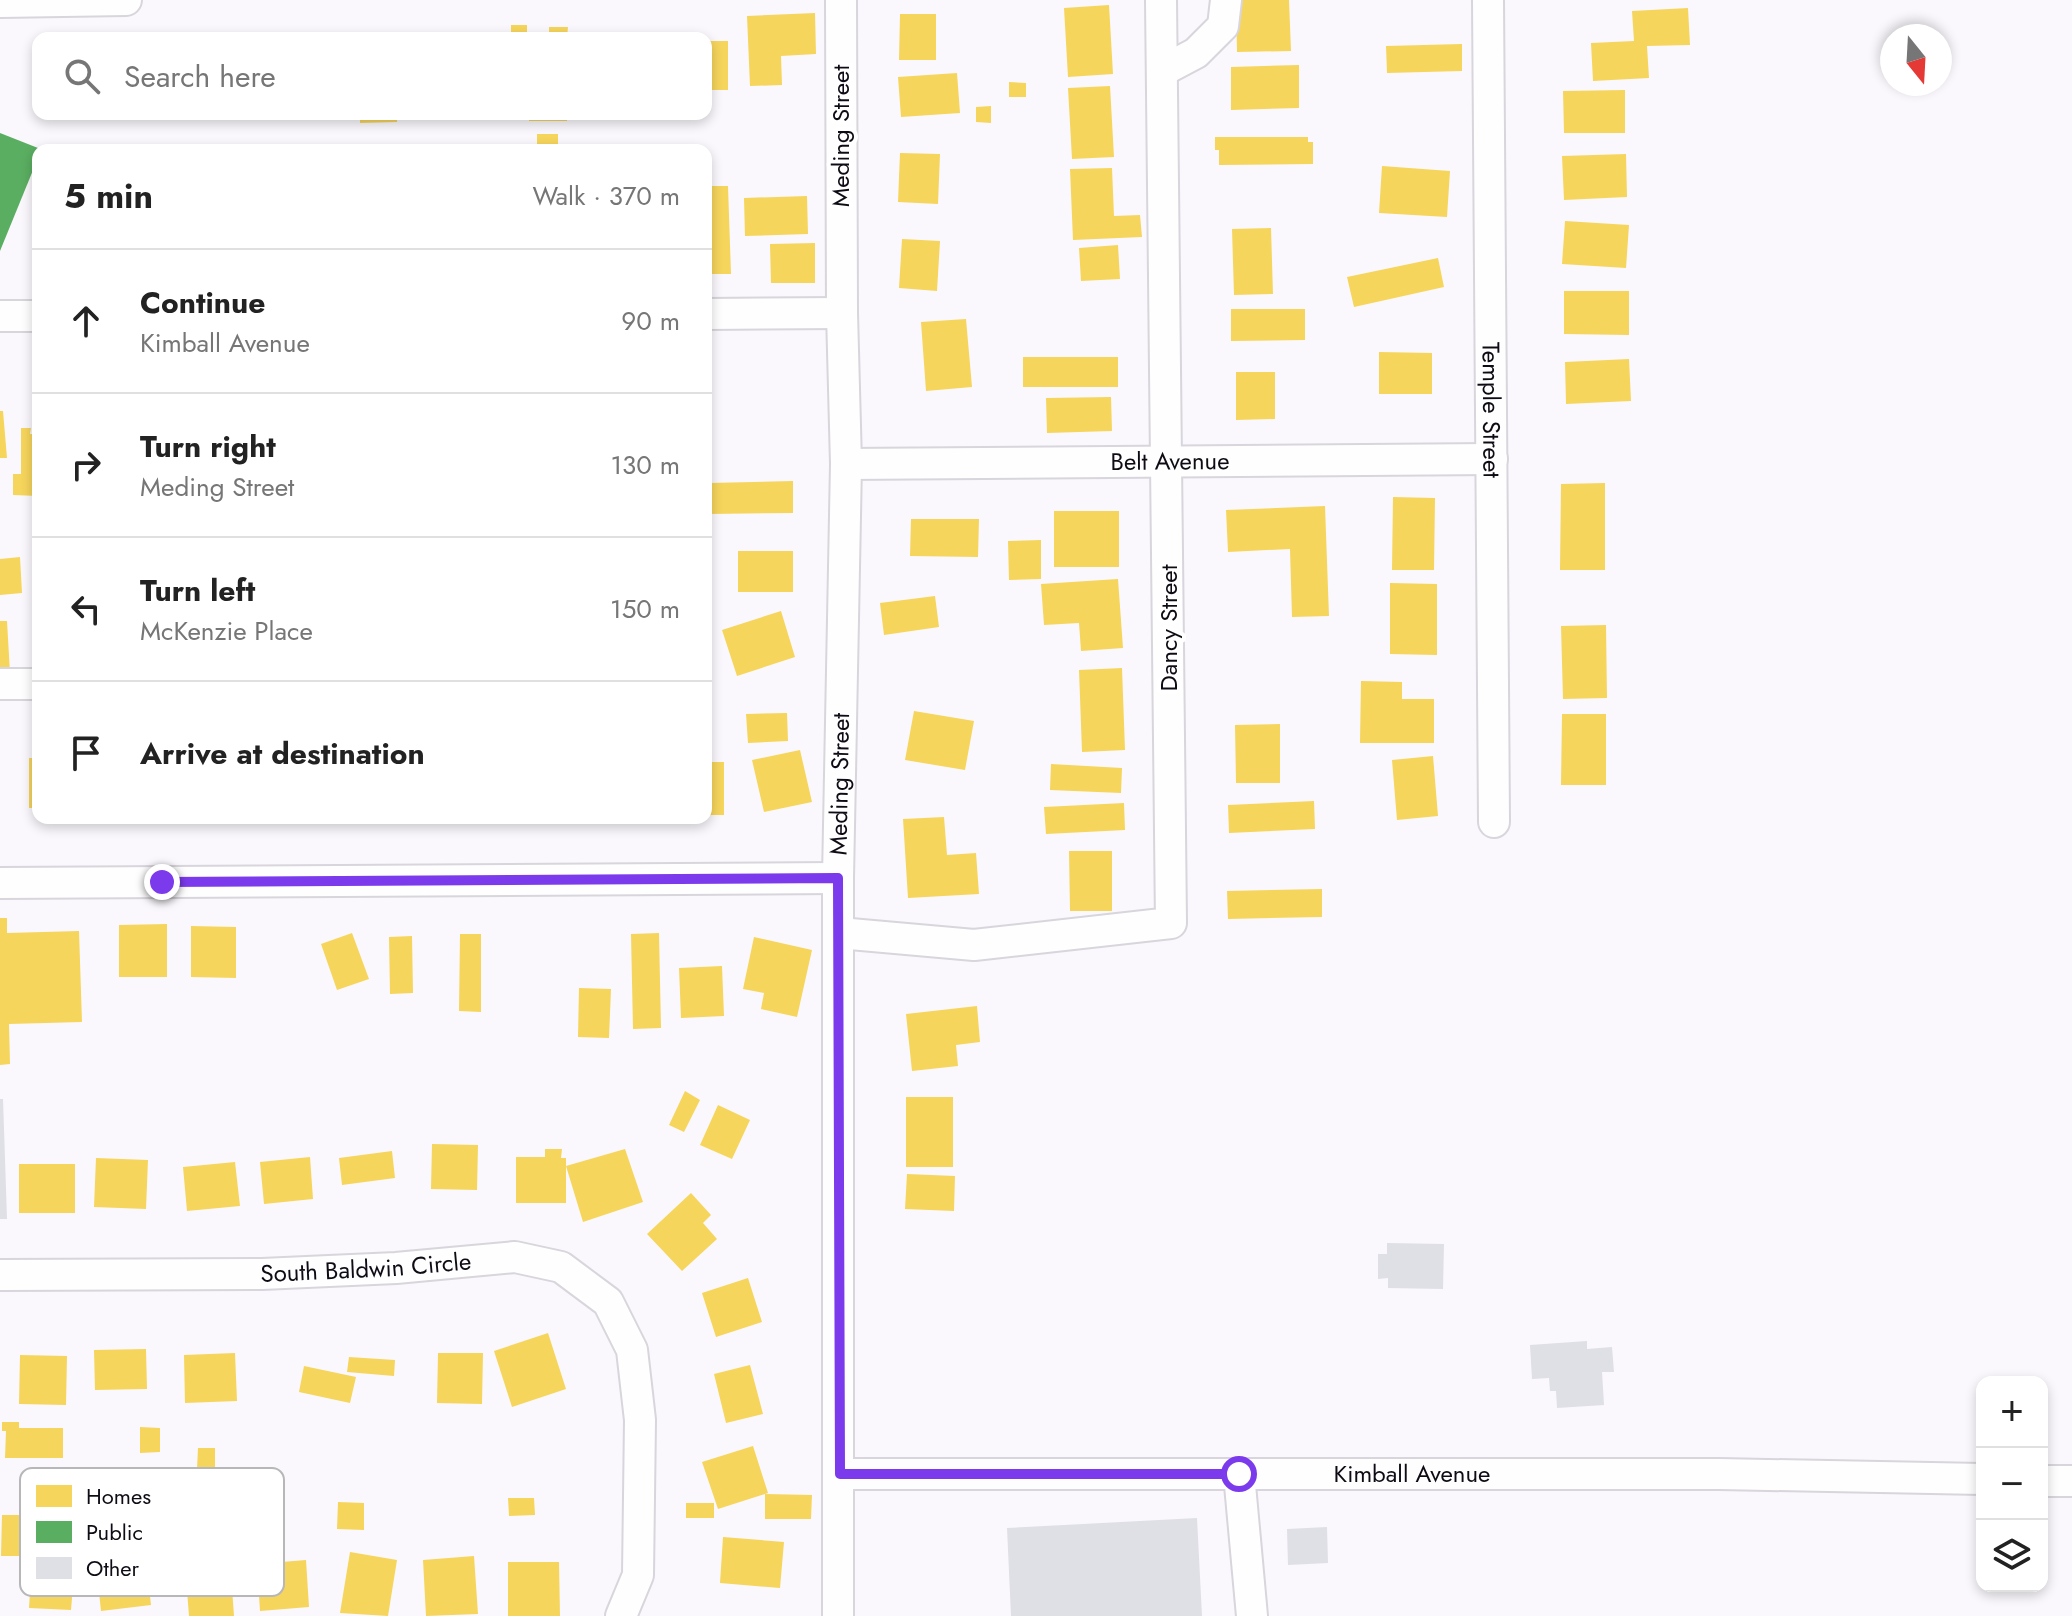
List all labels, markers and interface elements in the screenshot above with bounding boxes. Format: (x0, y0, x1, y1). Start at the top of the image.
north arrow (1880, 24, 1952, 96)
search box (32, 32, 712, 120)
icon: search (60, 54, 104, 98)
text: Search here (124, 55, 276, 98)
street label: Meding Street (823, 65, 858, 207)
text: 5 min (64, 172, 153, 221)
text: Walk · 370 m (532, 177, 680, 215)
text: Continue (140, 281, 266, 324)
icon: ahead (64, 299, 108, 343)
text: 90 m (621, 302, 680, 340)
text: Kimball Avenue (140, 324, 310, 362)
street label: Temple Street (1473, 342, 1509, 478)
text: Turn right (140, 425, 276, 468)
icon: right (64, 443, 108, 487)
street label: Belt Avenue (1110, 443, 1230, 479)
text: 130 m (610, 446, 680, 484)
text: Meding Street (140, 468, 294, 506)
street label: Dancy Street (1151, 564, 1186, 691)
text: Turn left (140, 569, 255, 612)
icon: left (64, 587, 108, 631)
text: 150 m (610, 590, 680, 628)
text: McKenzie Place (140, 612, 313, 650)
street label: Meding Street (820, 712, 858, 856)
icon: arrive (64, 731, 108, 775)
text: Arrive at destination (140, 732, 425, 775)
route end (144, 864, 180, 900)
street label: South Baldwin Circle (260, 1243, 473, 1291)
map controls (1976, 1376, 2048, 1592)
button: + (1976, 1376, 2048, 1448)
button: − (1976, 1448, 2048, 1520)
route start (1221, 1456, 1257, 1492)
street label: Kimball Avenue (1334, 1456, 1490, 1491)
legend (20, 1468, 284, 1596)
text: Homes (86, 1480, 151, 1512)
text: Public (86, 1516, 143, 1548)
button: layers (1976, 1520, 2048, 1592)
text: Other (86, 1552, 140, 1584)

